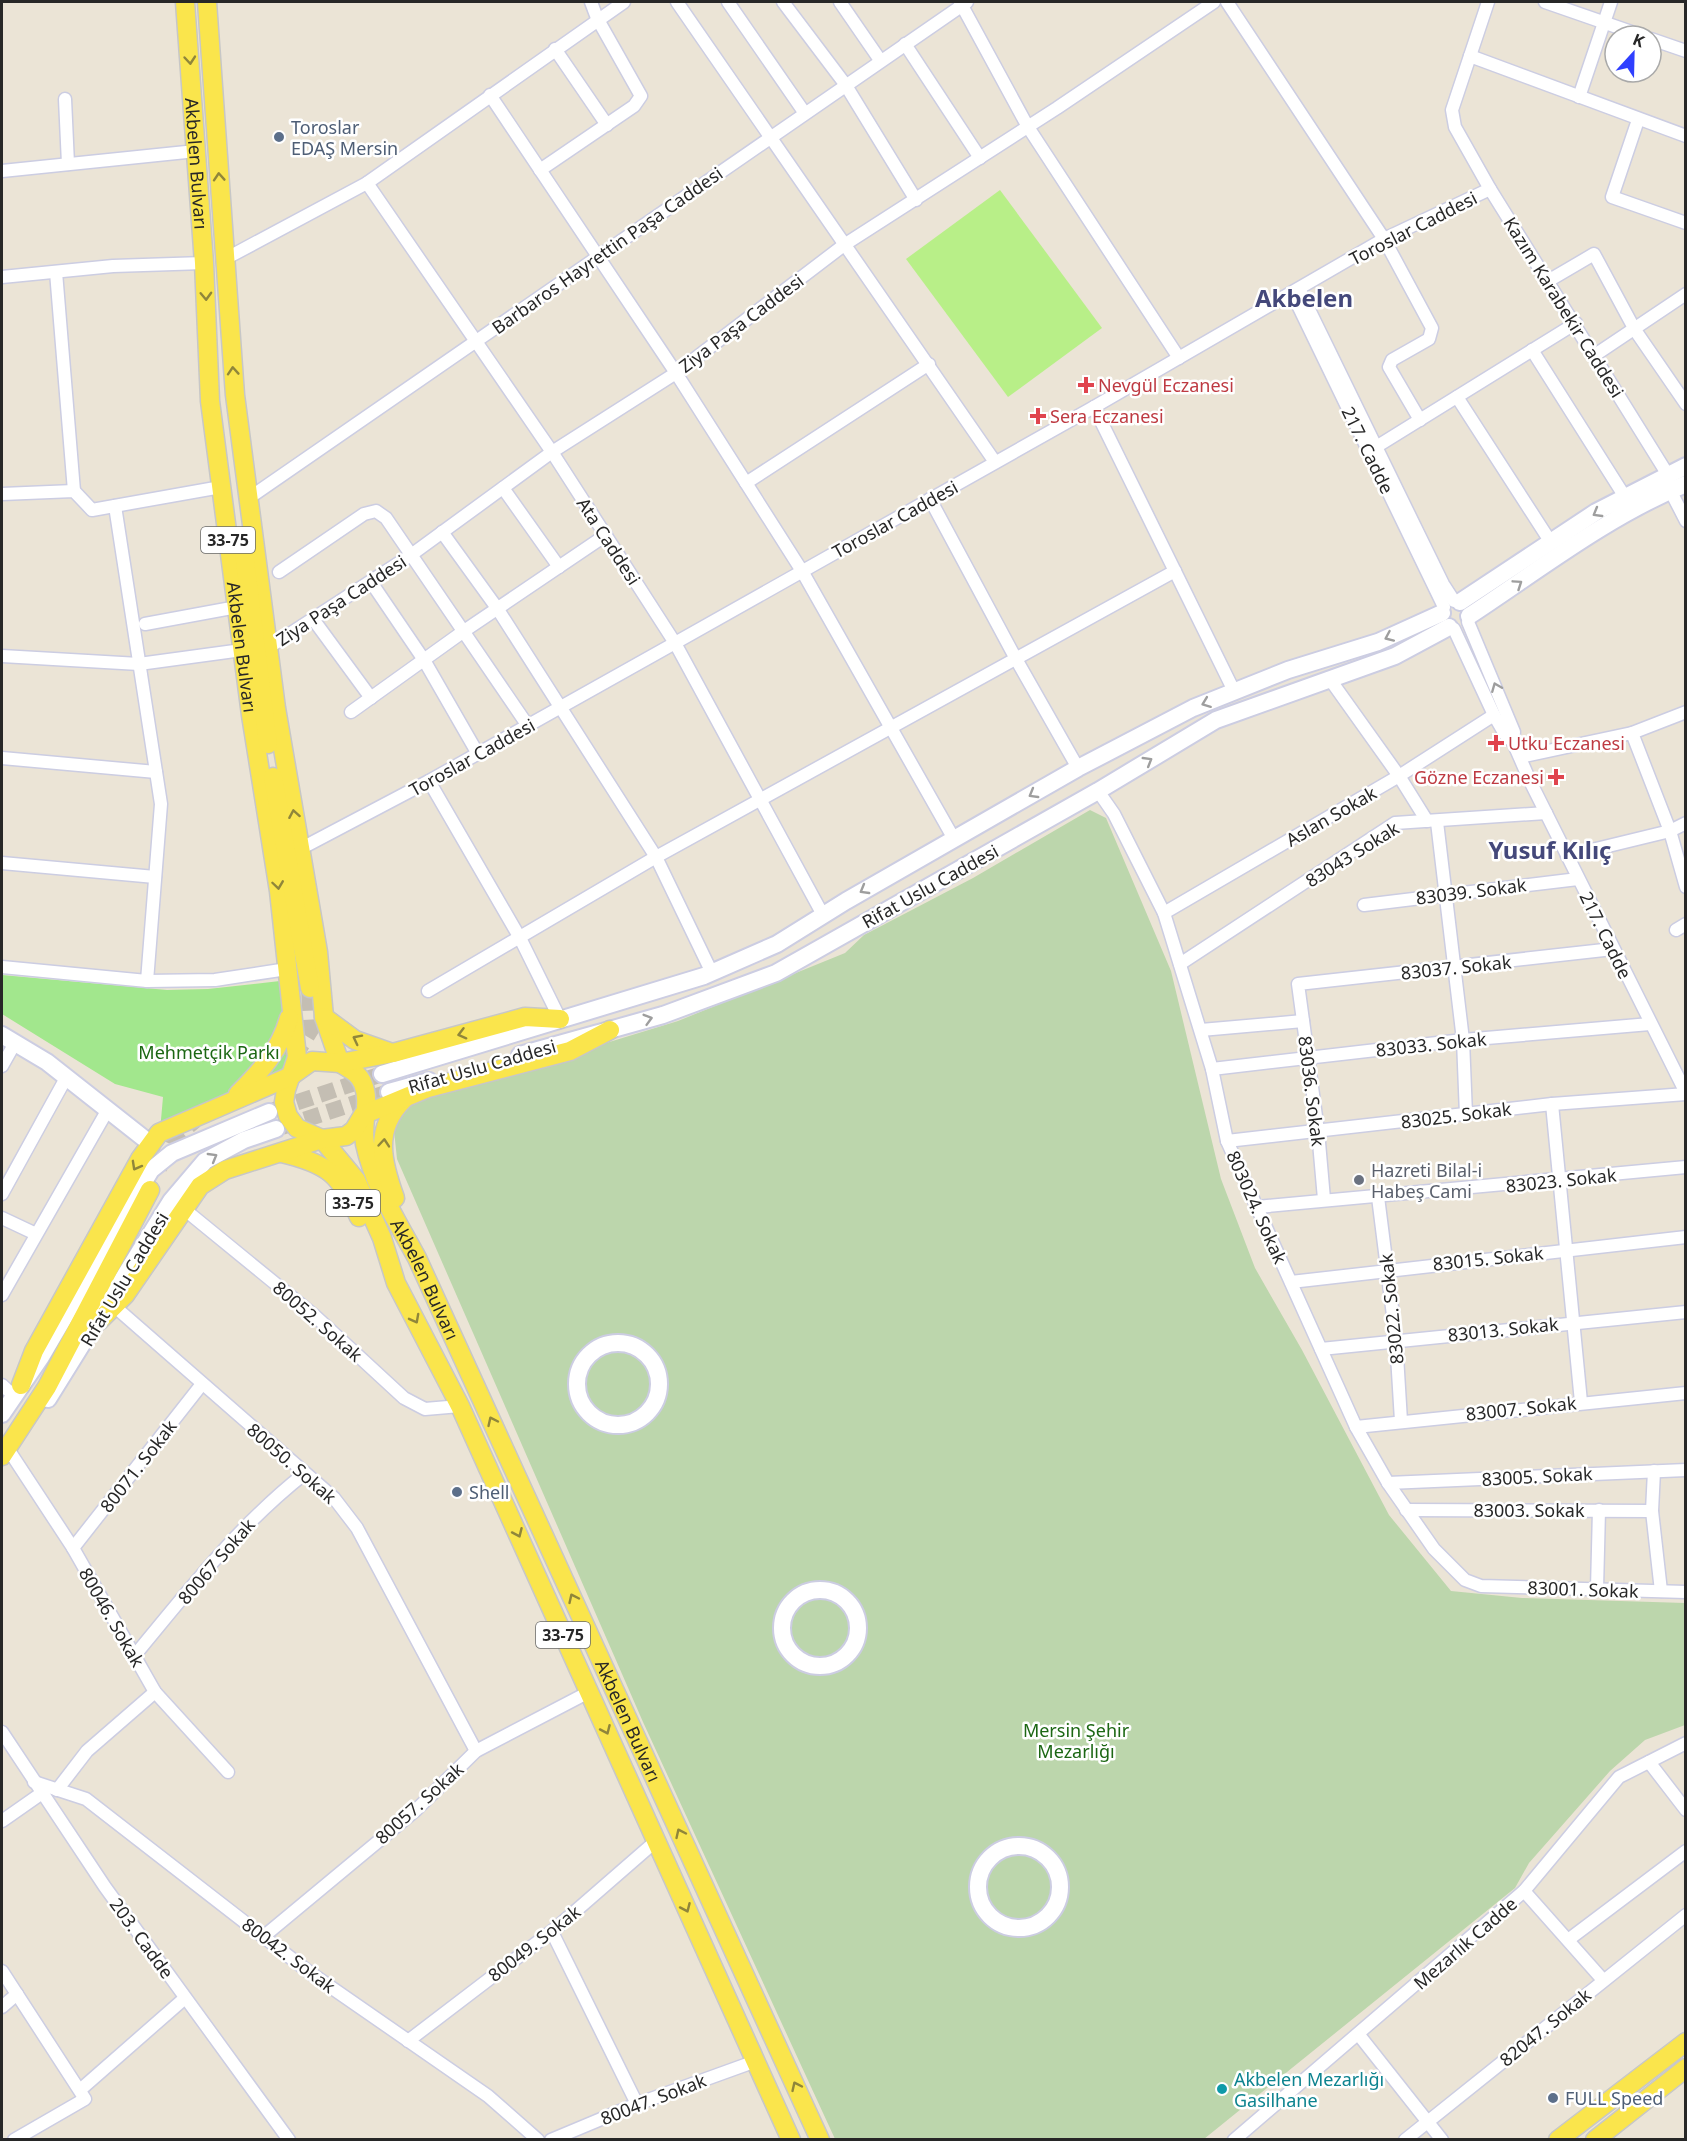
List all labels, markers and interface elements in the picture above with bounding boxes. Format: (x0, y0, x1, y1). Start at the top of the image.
north arrow (1603, 24, 1663, 84)
text: K (1630, 28, 1648, 52)
one-way arrow (183, 55, 196, 64)
street label: Akbelen Bulvarı (180, 97, 214, 230)
place label: Toroslar EDAŞ Mersin (291, 115, 398, 160)
marker: Toroslar EDAŞ Mersin (272, 130, 286, 144)
street label: Barbaros Hayrettin Paşa Caddesi (487, 161, 727, 339)
one-way arrow (213, 172, 226, 181)
street label: Toroslar Caddesi (1345, 186, 1481, 270)
street label: Kazım Karabekir Caddesi (1498, 212, 1630, 402)
street label: Ziya Paşa Caddesi (674, 268, 808, 378)
district label: Akbelen (1255, 281, 1353, 314)
one-way arrow (199, 292, 212, 301)
one-way arrow (227, 367, 240, 376)
place label: Nevgül Eczanesi (1098, 373, 1234, 397)
marker: Nevgül Eczanesi (1079, 378, 1093, 392)
street label: 217. Cadde (1337, 402, 1399, 498)
place label: Sera Eczanesi (1050, 404, 1164, 428)
marker: Sera Eczanesi (1031, 409, 1045, 423)
street label: Toroslar Caddesi (828, 475, 962, 563)
street label: Ata Caddesi (572, 493, 646, 589)
one-way arrow (1592, 505, 1603, 517)
road number: 33-75 (201, 527, 255, 553)
street label: Ziya Paşa Caddesi (271, 549, 411, 651)
one-way arrow (1512, 579, 1522, 591)
street label: Akbelen Bulvarı (222, 580, 263, 714)
one-way arrow (1384, 629, 1395, 641)
one-way arrow (1491, 683, 1503, 694)
one-way arrow (1201, 696, 1212, 708)
street label: Toroslar Caddesi (405, 713, 539, 801)
place label: Utku Eczanesi (1508, 731, 1625, 755)
marker: Utku Eczanesi (1489, 736, 1503, 750)
one-way arrow (1142, 757, 1152, 769)
place label: Gözne Eczanesi (1414, 765, 1544, 789)
marker: Gözne Eczanesi (1549, 770, 1563, 784)
street label: Aslan Sokak (1281, 780, 1381, 852)
one-way arrow (1029, 786, 1039, 798)
one-way arrow (289, 809, 301, 818)
street label: 83043 Sokak (1301, 815, 1404, 892)
district label: Yusuf Kılıç (1489, 833, 1611, 866)
street label: Rifat Uslu Caddesi (857, 839, 1003, 933)
street label: 83039. Sokak (1414, 872, 1528, 910)
one-way arrow (271, 881, 283, 890)
one-way arrow (860, 883, 870, 894)
street label: 217. Cadde (1575, 887, 1637, 983)
street label: 83037. Sokak (1400, 949, 1513, 985)
one-way arrow (642, 1014, 653, 1026)
street label: 83033. Sokak (1375, 1026, 1488, 1062)
one-way arrow (457, 1027, 467, 1040)
street label: Rifat Uslu Caddesi (405, 1033, 559, 1099)
street label: 83036. Sokak (1293, 1034, 1331, 1148)
one-way arrow (352, 1035, 363, 1046)
park label: Mehmetçik Parkı (138, 1040, 280, 1064)
street label: 83025. Sokak (1399, 1096, 1513, 1134)
one-way arrow (377, 1139, 390, 1148)
street label: 803024. Sokak (1221, 1147, 1293, 1268)
one-way arrow (207, 1153, 217, 1164)
place label: Hazreti Bilal-i Habeş Cami (1371, 1158, 1482, 1203)
one-way arrow (132, 1160, 143, 1171)
street label: 83023. Sokak (1505, 1162, 1618, 1198)
marker: Hazreti Bilal-i Habeş Cami (1352, 1173, 1366, 1187)
road number: 33-75 (326, 1190, 380, 1216)
street label: Rıfat Uslu Caddesi (74, 1207, 174, 1351)
street label: Akbelen Bulvarı (385, 1214, 465, 1344)
street label: 83015. Sokak (1432, 1240, 1545, 1276)
street label: 83022. Sokak (1373, 1252, 1409, 1365)
street label: 80052. Sokak (268, 1276, 368, 1367)
street label: 83013. Sokak (1447, 1311, 1560, 1347)
one-way arrow (408, 1313, 419, 1324)
street label: 83007. Sokak (1465, 1390, 1578, 1426)
street label: 80071. Sokak (94, 1415, 182, 1517)
one-way arrow (487, 1416, 499, 1427)
street label: 80050. Sokak (242, 1418, 342, 1509)
street label: 83005. Sokak (1481, 1461, 1593, 1491)
place label: Shell (469, 1480, 509, 1504)
marker: Shell (450, 1485, 464, 1499)
street label: 83003. Sokak (1473, 1498, 1585, 1522)
street label: 80067 Sokak (172, 1513, 260, 1609)
one-way arrow (510, 1527, 522, 1538)
street label: 80046. Sokak (74, 1563, 150, 1671)
street label: 83001. Sokak (1527, 1575, 1639, 1603)
one-way arrow (568, 1593, 580, 1604)
road number: 33-75 (536, 1622, 590, 1648)
street label: Akbelen Bulvarı (590, 1656, 667, 1786)
park label: Mersin Şehir Mezarlığı (1023, 1718, 1130, 1763)
one-way arrow (599, 1723, 611, 1734)
street label: 80057. Sokak (370, 1757, 469, 1849)
one-way arrow (675, 1828, 687, 1839)
street label: Mezarlık Cadde (1408, 1891, 1522, 1995)
street label: 203. Cadde (105, 1893, 179, 1983)
street label: 80049. Sokak (483, 1899, 585, 1987)
one-way arrow (679, 1901, 691, 1912)
street label: 80042. Sokak (237, 1912, 341, 1998)
street label: 82047. Sokak (1494, 1982, 1596, 2071)
place label: Akbelen Mezarlığı Gasilhane (1234, 2067, 1384, 2112)
street label: 80047. Sokak (597, 2068, 710, 2130)
one-way arrow (791, 2082, 803, 2093)
marker: Akbelen Mezarlığı Gasilhane (1215, 2082, 1229, 2096)
place label: FULL Speed (1565, 2086, 1663, 2110)
marker: FULL Speed (1546, 2091, 1560, 2105)

